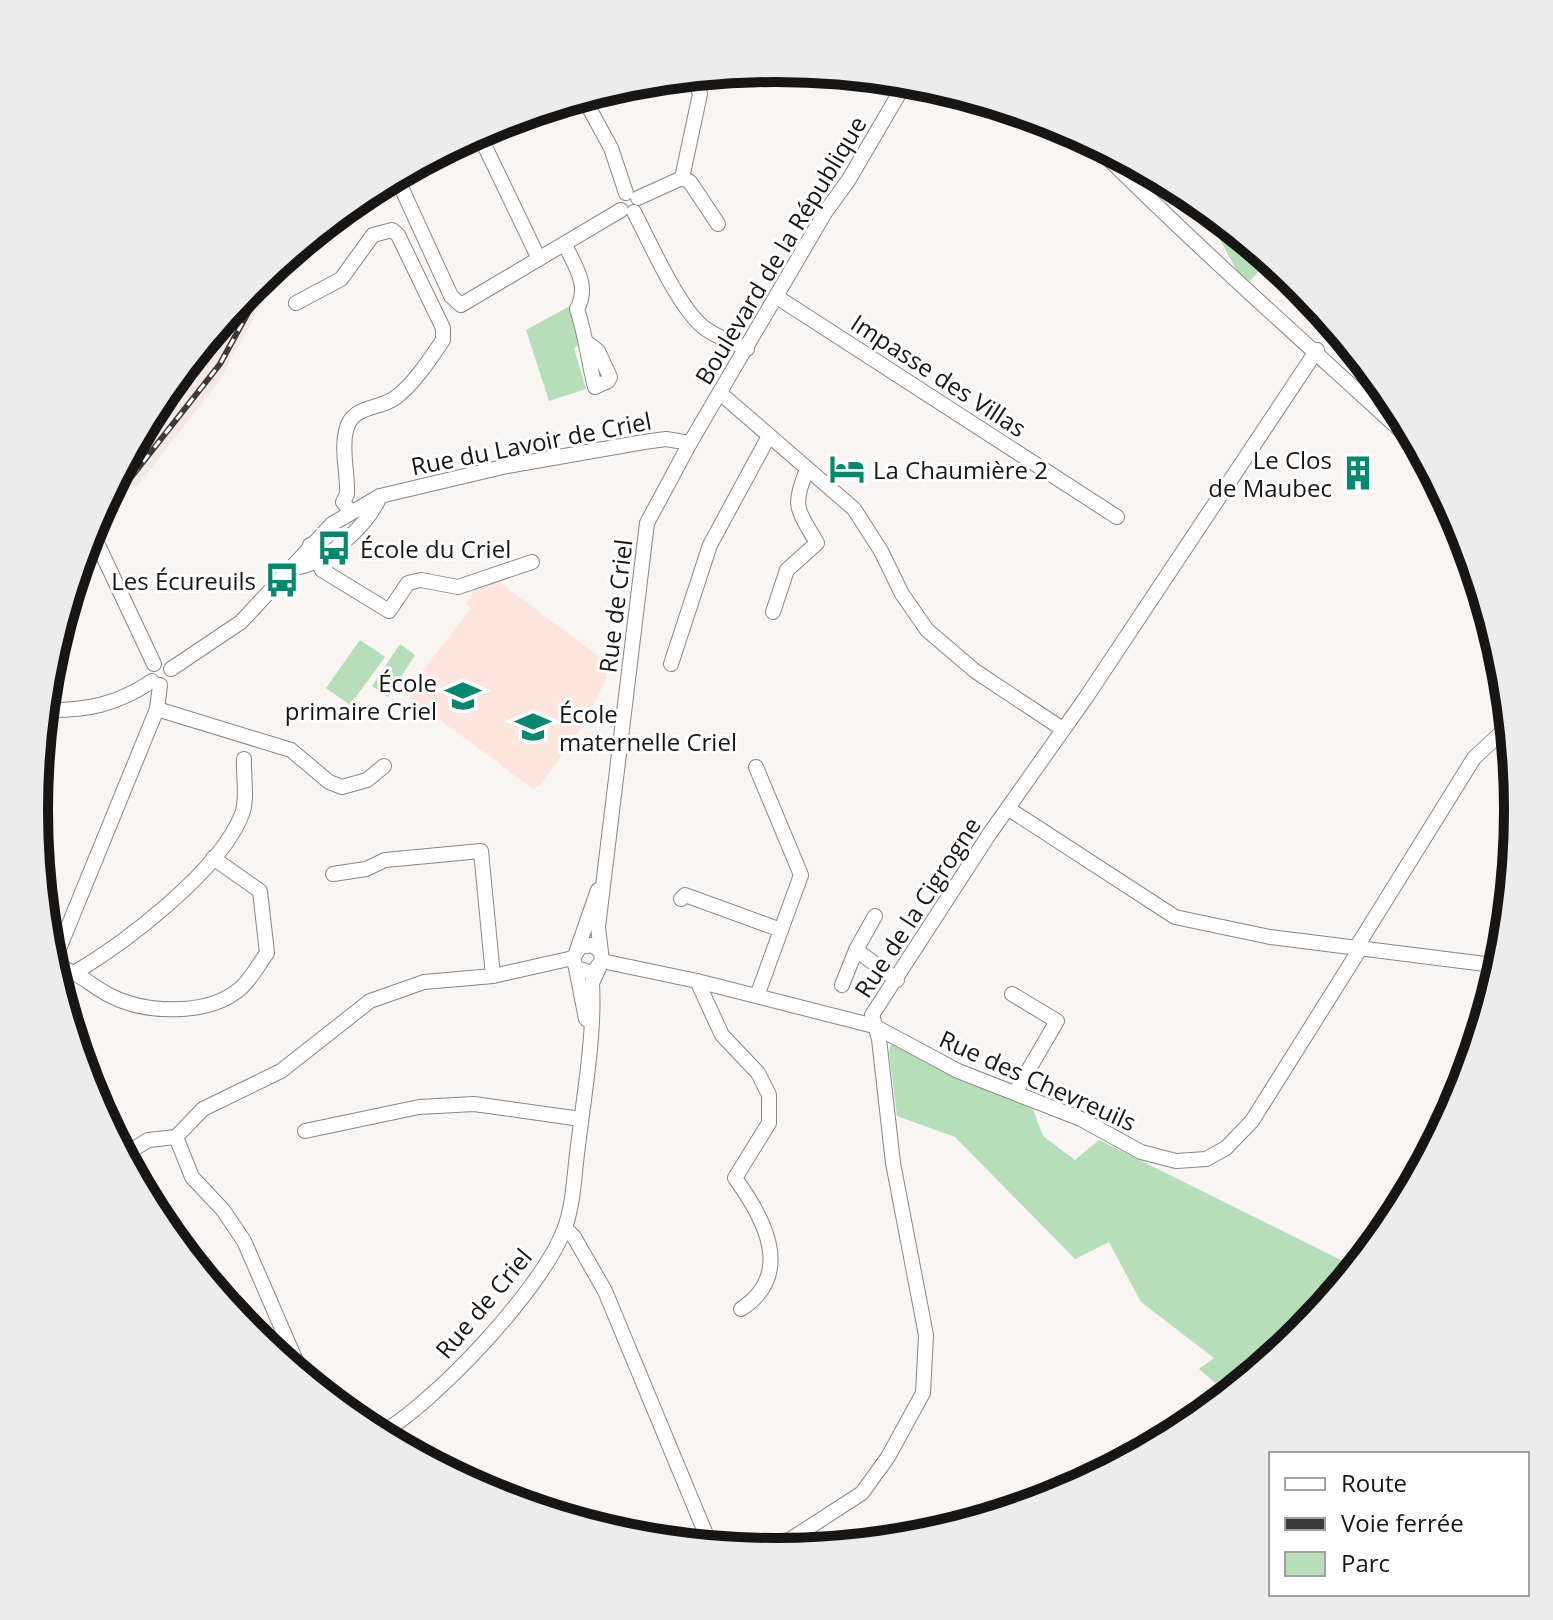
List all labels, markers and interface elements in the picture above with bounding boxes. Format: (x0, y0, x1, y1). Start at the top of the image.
street label: Boulevard de la République (687, 110, 873, 390)
street label: Impasse des Villas (845, 306, 1033, 444)
street label: Rue du Lavoir de Criel (408, 404, 654, 482)
place label: Le Clos de Maubec (1208, 443, 1332, 504)
hotel icon: La Chaumière 2 (828, 450, 866, 488)
place label: La Chaumière 2 (873, 453, 1048, 486)
building icon: Le Clos de Maubec (1339, 454, 1377, 492)
bus stop icon: École du Criel (315, 529, 353, 567)
place label: École du Criel (360, 532, 511, 565)
street label: Rue de Criel (590, 537, 640, 675)
bus stop icon: Les Écureuils (263, 561, 301, 599)
place label: Les Écureuils (111, 564, 256, 597)
place label: École primaire Criel (285, 666, 437, 727)
school or university icon: École primaire Criel (444, 677, 482, 715)
place label: École maternelle Criel (559, 697, 737, 758)
school or university icon: École maternelle Criel (514, 708, 552, 746)
street label: Rue de la Cigrogne (846, 810, 988, 1004)
street label: Rue des Chevreuils (934, 1022, 1142, 1138)
street label: Rue de Criel (427, 1241, 539, 1365)
legend (1269, 1452, 1529, 1596)
text: Route (1341, 1466, 1407, 1499)
text: Voie ferrée (1341, 1506, 1464, 1539)
text: Parc (1341, 1546, 1390, 1579)

